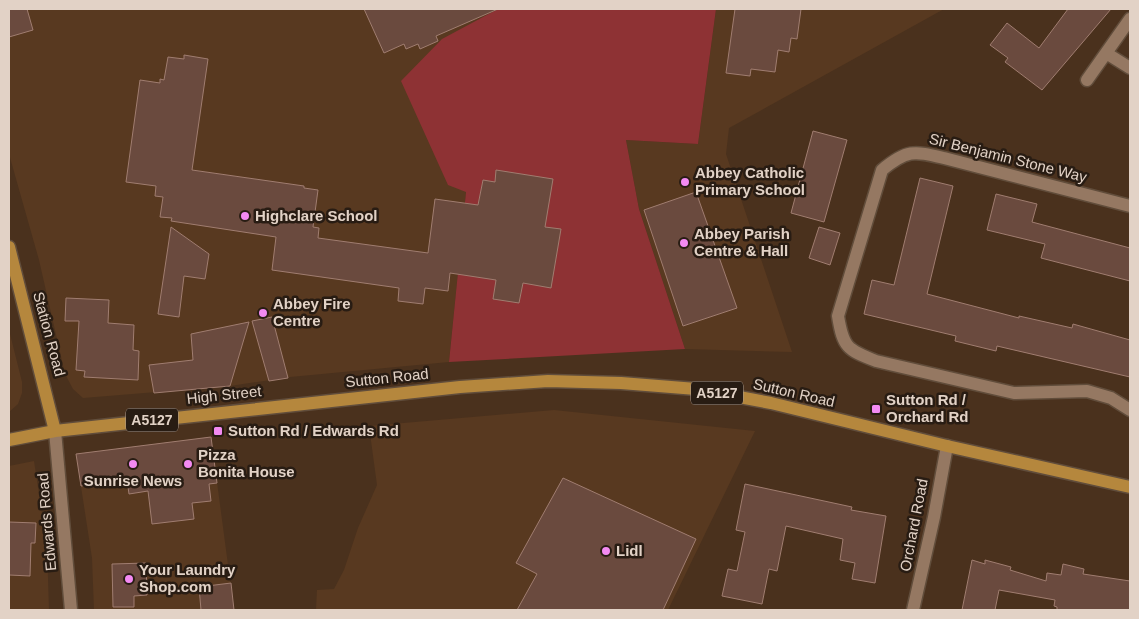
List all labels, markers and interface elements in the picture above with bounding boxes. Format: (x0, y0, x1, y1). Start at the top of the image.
street label: Sir Benjamin Stone Way (927, 130, 1089, 185)
place label: Abbey Catholic Primary School (695, 164, 805, 198)
marker: Abbey Catholic Primary School (679, 176, 691, 188)
place label: Highclare School (255, 207, 378, 224)
marker: Highclare School (239, 210, 251, 222)
place label: Abbey Parish Centre & Hall (694, 225, 790, 259)
marker: Abbey Parish Centre & Hall (678, 237, 690, 249)
street label: Station Road (30, 290, 69, 378)
place label: Abbey Fire Centre (273, 295, 351, 329)
marker: Abbey Fire Centre (257, 307, 269, 319)
street label: Sutton Road (345, 365, 429, 390)
street label: Sutton Road (752, 375, 837, 410)
street label: High Street (186, 382, 263, 407)
road number: A5127 (691, 382, 743, 404)
place label: Sutton Rd / Orchard Rd (886, 391, 969, 425)
marker: Sutton Rd / Orchard Rd (870, 403, 882, 415)
road number: A5127 (126, 408, 178, 432)
place label: Sutton Rd / Edwards Rd (228, 422, 399, 439)
marker: Sutton Rd / Edwards Rd (212, 425, 224, 437)
place label: Pizza Bonita House (198, 446, 295, 480)
marker: Sunrise News (127, 458, 139, 470)
marker: Pizza Bonita House (182, 458, 194, 470)
street label: Edwards Road (34, 472, 59, 572)
place label: Sunrise News (84, 472, 182, 489)
street label: Orchard Road (896, 477, 931, 573)
place label: Lidl (616, 542, 643, 559)
marker: Lidl (600, 545, 612, 557)
place label: Your Laundry Shop.com (139, 561, 236, 595)
marker: Your Laundry Shop.com (123, 573, 135, 585)

